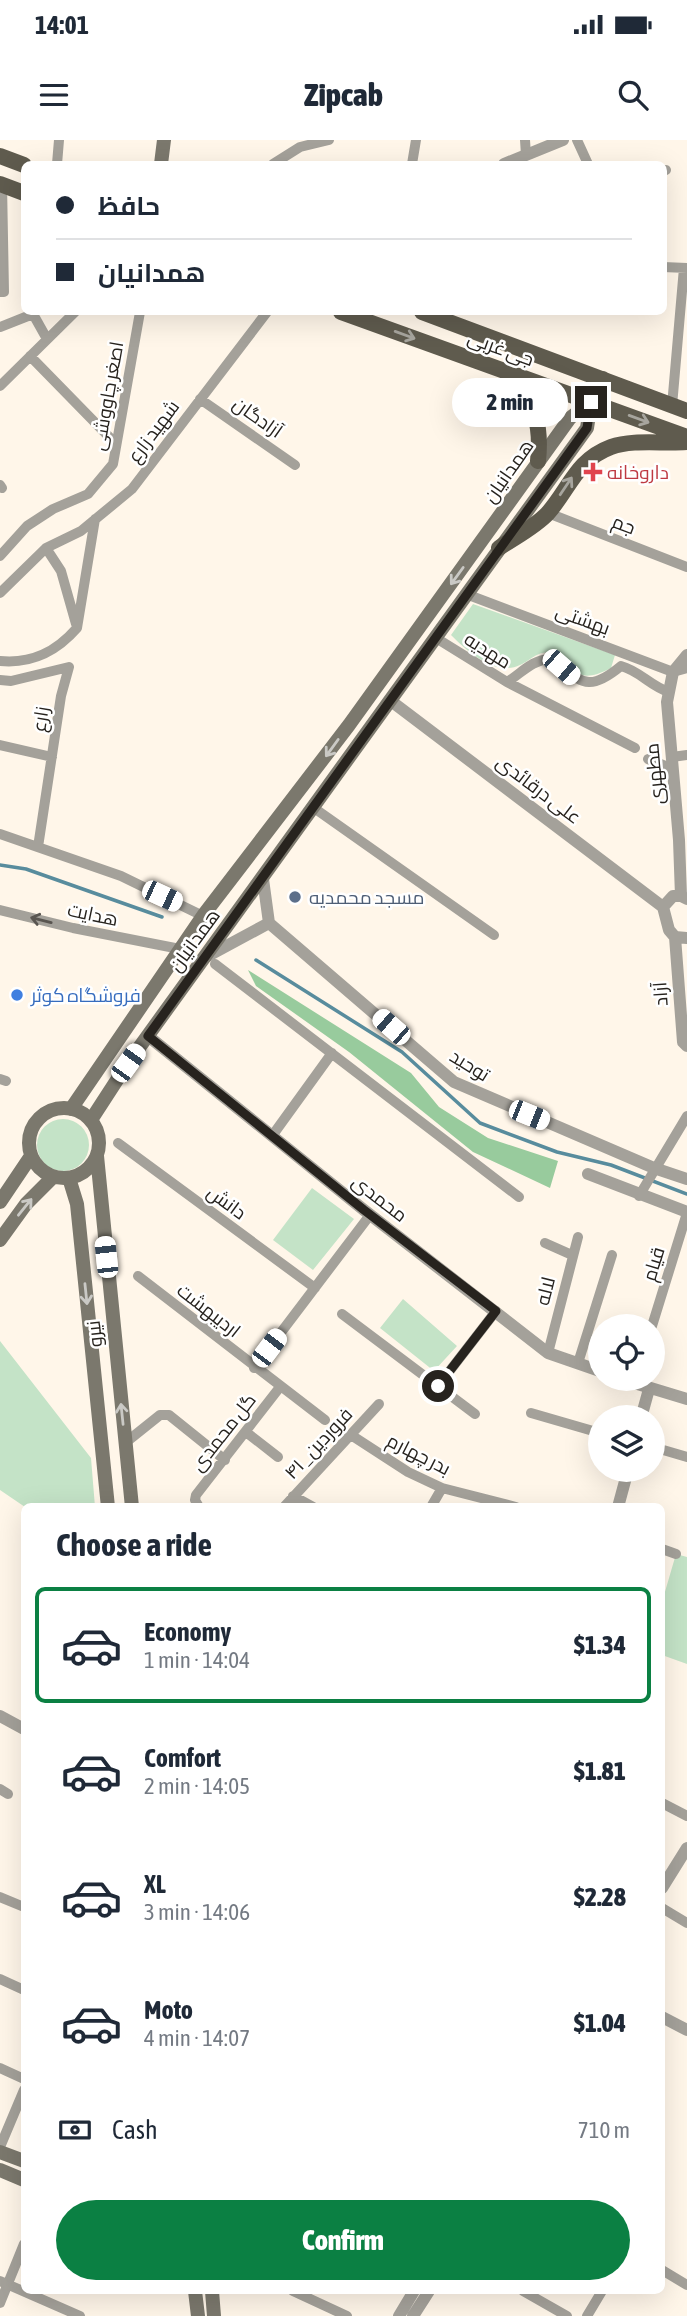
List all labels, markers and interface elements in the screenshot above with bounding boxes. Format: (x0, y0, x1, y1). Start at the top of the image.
text: 14:01 (35, 10, 89, 40)
icon: menu (35, 76, 73, 114)
text: Zipcab (304, 76, 383, 113)
icon: search (614, 76, 652, 114)
text: حافظ (98, 191, 160, 221)
text: همدانیان (98, 258, 205, 288)
street label: جی غربی (465, 326, 537, 371)
one-way arrow (393, 330, 415, 342)
street label: اصغر چاووشی (87, 340, 129, 453)
callout: 2 min (451, 378, 566, 426)
route end (575, 386, 607, 418)
text: 2 min (487, 389, 533, 415)
street label: آزادگان (228, 392, 287, 443)
street label: شهید زارع (122, 396, 186, 468)
one-way arrow (627, 414, 649, 427)
street label: همدانیان (478, 435, 539, 507)
place label: داروخانه (607, 461, 669, 484)
marker: داروخانه (585, 464, 601, 480)
one-way arrow (559, 477, 573, 496)
street label: جم (608, 510, 639, 541)
one-way arrow (450, 566, 464, 585)
street label: بهشتی (552, 599, 613, 640)
street label: مهدیه (460, 627, 515, 674)
car (539, 645, 584, 689)
street label: زارع (27, 705, 56, 734)
one-way arrow (325, 738, 340, 757)
street label: مطهری (640, 742, 669, 806)
street label: علی درقائدی (492, 750, 586, 829)
car (139, 878, 186, 914)
place label: مسجد محمدیه (309, 886, 424, 908)
marker: مسجد محمدیه (287, 889, 303, 905)
street label: هدایت (66, 898, 120, 930)
street label: همدانیان (164, 904, 225, 976)
one-way arrow (30, 913, 53, 926)
street label: آزاد (648, 981, 673, 1007)
place label: فروشگاه کوثر (30, 984, 141, 1007)
marker: فروشگاه کوثر (9, 987, 25, 1003)
car (369, 1005, 414, 1049)
car (108, 1040, 149, 1086)
street label: توحید (446, 1044, 494, 1086)
car (506, 1097, 553, 1133)
street label: محمدی (348, 1170, 412, 1227)
street label: دانش (203, 1180, 251, 1224)
one-way arrow (17, 1199, 33, 1217)
car (94, 1235, 119, 1279)
street label: قیام (637, 1244, 671, 1285)
street label: لاله (531, 1275, 559, 1307)
street label: اردیبهشت (172, 1278, 245, 1342)
one-way arrow (80, 1282, 93, 1305)
map controls (588, 1314, 665, 1482)
button: locate (588, 1314, 665, 1391)
street label: نیرو (82, 1319, 107, 1348)
car (248, 1325, 291, 1371)
route start (422, 1370, 454, 1402)
street label: گل محمدی (186, 1389, 261, 1476)
street label: ۴۱ _فروردین (279, 1403, 357, 1484)
one-way arrow (116, 1404, 129, 1426)
button: layers (588, 1405, 665, 1482)
street label: بدر چهارم (382, 1429, 454, 1482)
text: Choose a ride (56, 1526, 212, 1563)
icon: car (60, 1614, 123, 1677)
text: Economy (144, 1617, 231, 1647)
text: $1.34 (574, 1630, 626, 1660)
text: 1 min · 14:04 (144, 1647, 250, 1673)
icon: car (60, 1740, 123, 1803)
text: Comfort (144, 1743, 221, 1773)
text: $1.81 (574, 1756, 626, 1786)
text: 2 min · 14:05 (144, 1773, 250, 1799)
icon: car (60, 1866, 123, 1929)
text: XL (144, 1869, 166, 1899)
text: $2.28 (574, 1882, 626, 1912)
text: 3 min · 14:06 (144, 1899, 250, 1925)
icon: car (60, 1992, 123, 2055)
text: Moto (144, 1995, 193, 2025)
text: $1.04 (574, 2008, 626, 2038)
text: 4 min · 14:07 (144, 2025, 250, 2051)
icon: cash (56, 2111, 94, 2149)
text: Cash (112, 2115, 158, 2145)
text: 710 m (578, 2117, 630, 2143)
button: Confirm (56, 2200, 630, 2280)

